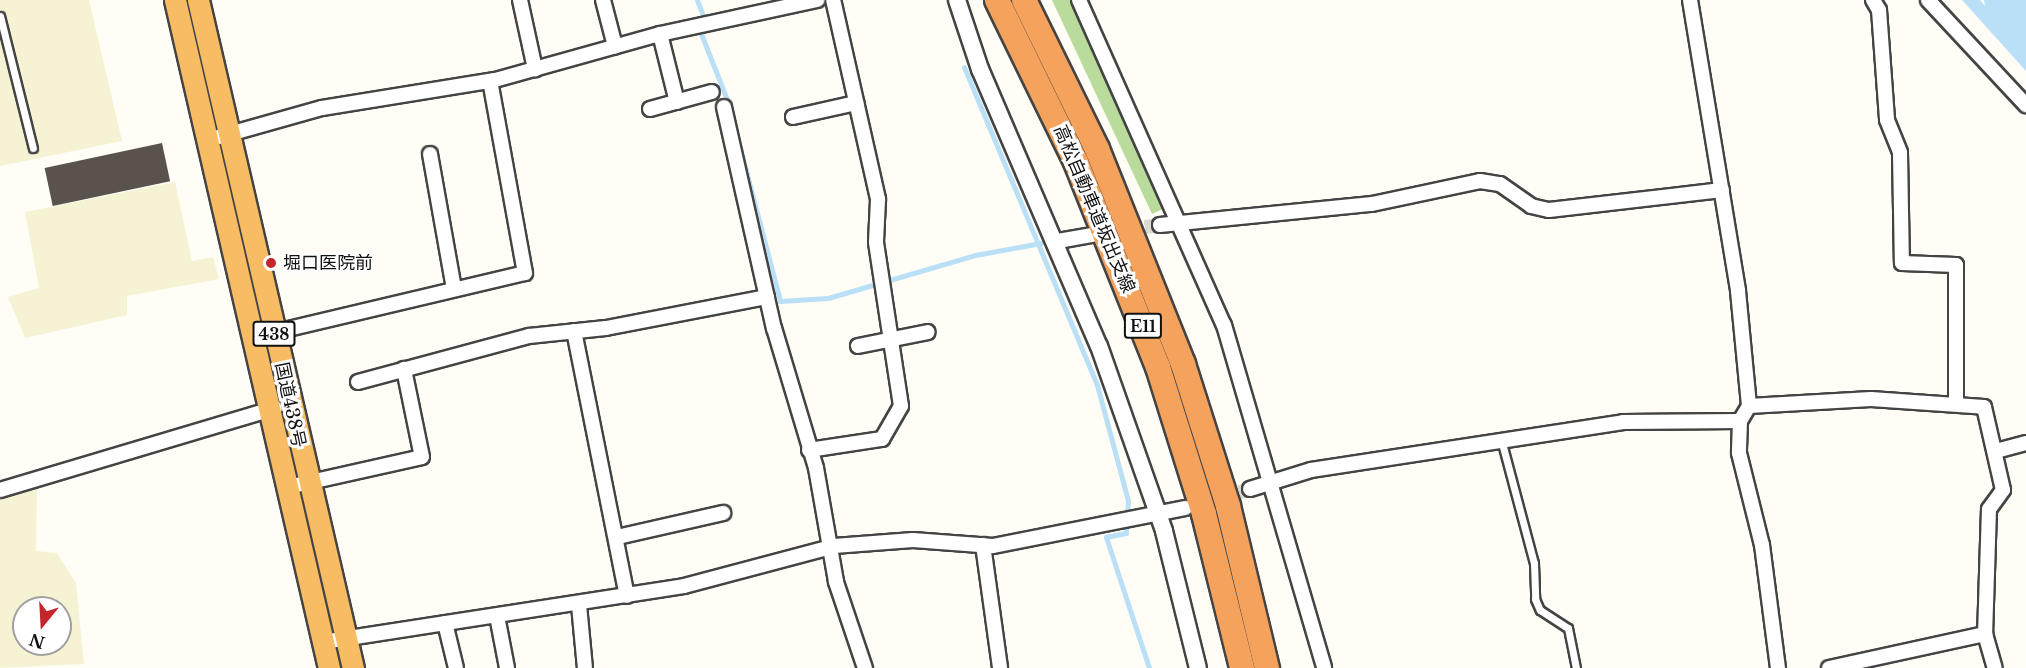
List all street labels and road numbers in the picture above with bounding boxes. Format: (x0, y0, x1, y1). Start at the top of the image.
street label: 高松自動車道坂出支線 (1049, 122, 1139, 296)
road number: E11 (1124, 313, 1162, 339)
road number: 438 (252, 321, 296, 347)
street label: 国道438号 (270, 360, 310, 450)

